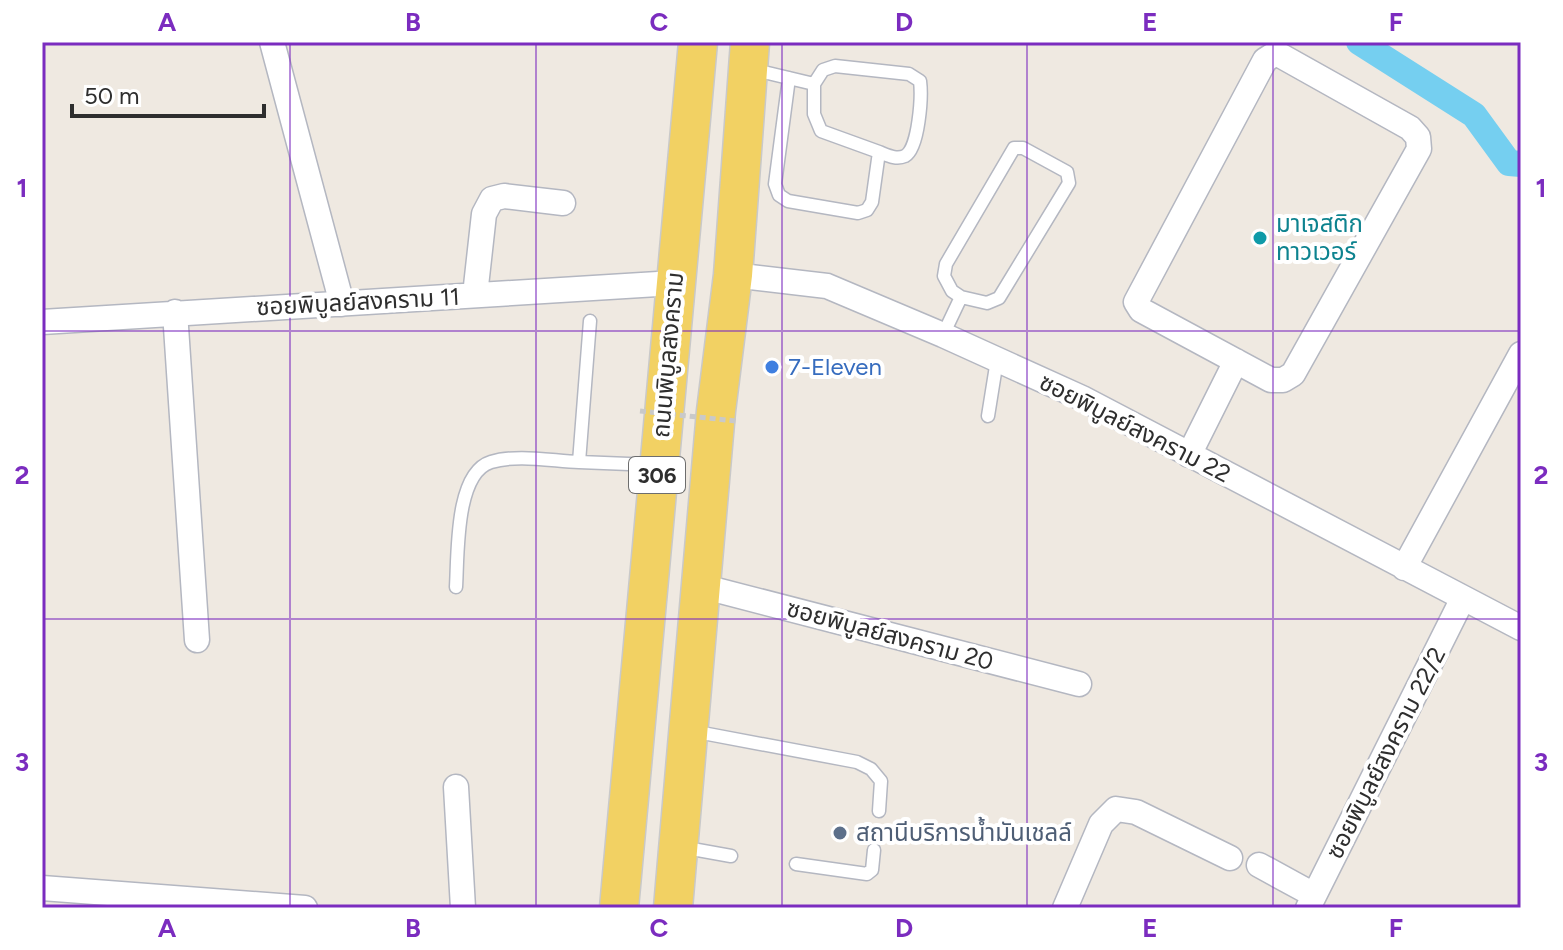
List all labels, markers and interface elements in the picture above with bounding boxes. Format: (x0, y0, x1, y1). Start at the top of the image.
text: A (158, 6, 177, 38)
text: B (405, 6, 421, 38)
text: C (650, 6, 669, 38)
text: D (895, 6, 913, 38)
text: E (1142, 6, 1158, 38)
text: F (1389, 6, 1403, 38)
scale bar (72, 68, 264, 118)
text: 50 m (84, 81, 140, 110)
text: 1 (17, 172, 27, 204)
text: 1 (1536, 172, 1546, 204)
place label: มาเจสติก ทาวเวอร์ (1276, 209, 1363, 266)
marker: มาเจสติก ทาวเวอร์ (1251, 229, 1269, 247)
street label: ถนนพิบูลสงคราม (646, 271, 690, 439)
street label: ซอยพิบูลย์สงคราม 11 (255, 282, 461, 322)
place label: 7-Eleven (788, 352, 882, 381)
marker: 7-Eleven (763, 358, 781, 376)
street label: ซอยพิบูลย์สงคราม 22 (1034, 367, 1236, 489)
road number: 306 (629, 457, 685, 493)
text: 2 (14, 459, 30, 491)
text: 2 (1533, 459, 1549, 491)
street label: ซอยพิบูลย์สงคราม 20 (783, 593, 997, 677)
street label: ซอยพิบูลย์สงคราม 22/2 (1320, 642, 1452, 864)
text: 3 (15, 746, 29, 778)
text: 3 (1534, 746, 1548, 778)
place label: สถานีบริการน้ำมันเชลล์ (856, 816, 1072, 847)
marker: สถานีบริการน้ำมันเชลล์ (831, 824, 849, 842)
text: A (158, 912, 177, 944)
text: B (405, 912, 421, 944)
text: C (650, 912, 669, 944)
text: D (895, 912, 913, 944)
text: E (1142, 912, 1158, 944)
text: F (1389, 912, 1403, 944)

